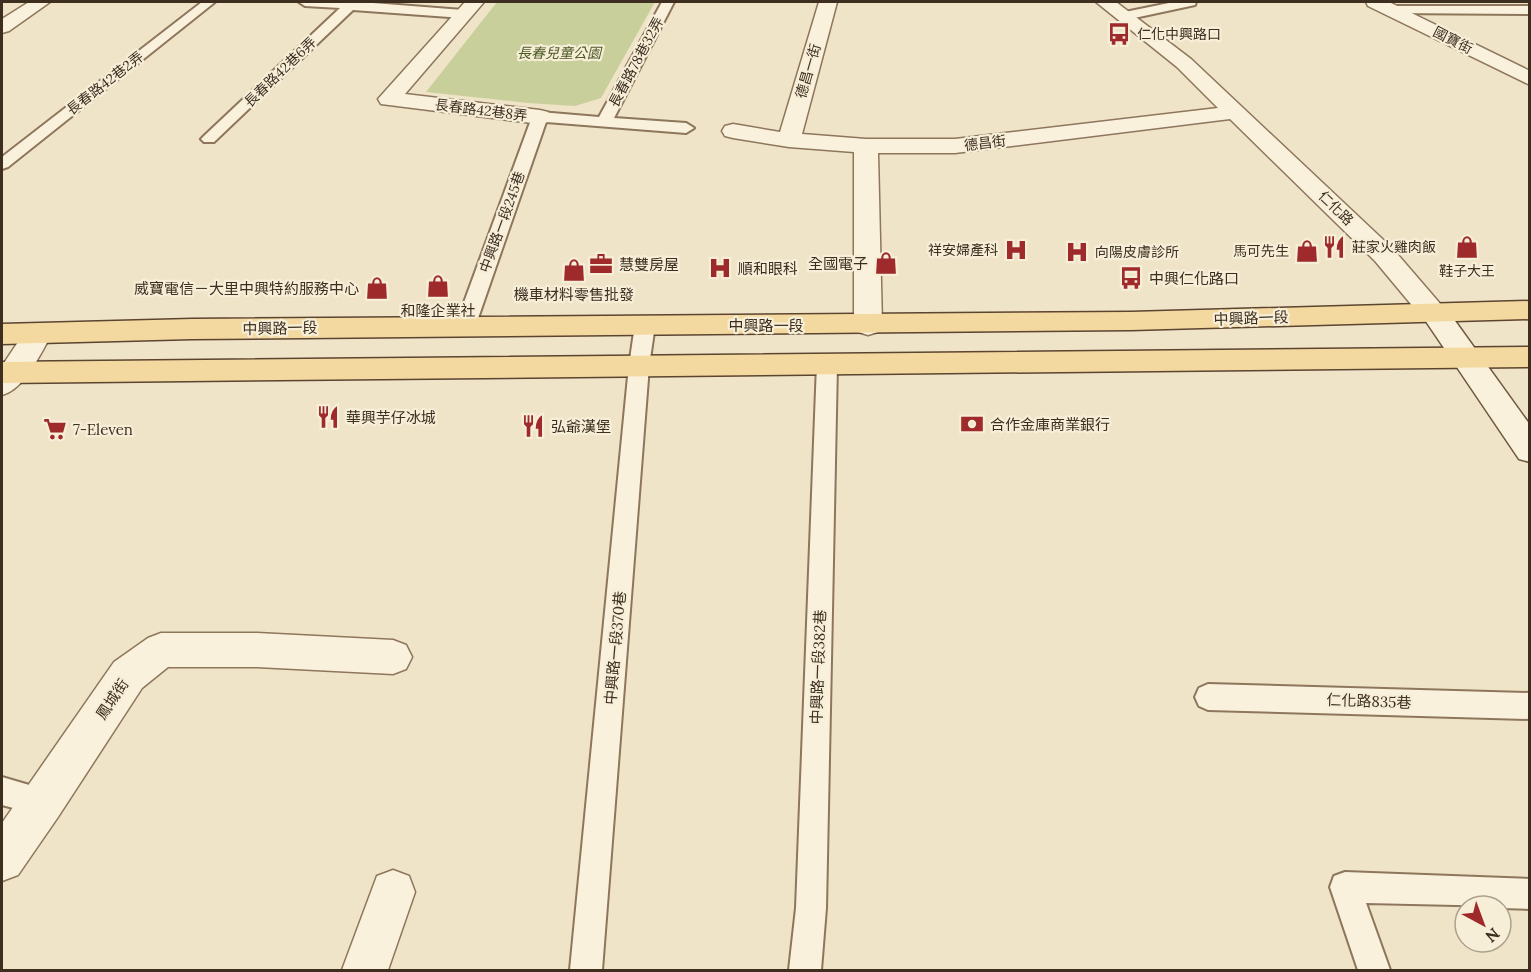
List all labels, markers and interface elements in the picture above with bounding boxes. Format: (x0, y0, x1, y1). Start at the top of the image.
street label: 長春路78巷32弄 (605, 14, 667, 110)
bus stop icon: 仁化中興路口 (1106, 21, 1132, 47)
street label: 國寶街 (1430, 22, 1476, 58)
place label: 仁化中興路口 (1137, 25, 1221, 43)
street label: 長春路42巷6弄 (240, 33, 320, 111)
street label: 德昌一街 (792, 42, 824, 100)
park label: 長春兒童公園 (517, 44, 603, 62)
street label: 長春路42巷2弄 (63, 47, 147, 119)
street label: 長春路42巷8弄 (434, 95, 528, 125)
street label: 德昌街 (963, 132, 1007, 154)
street label: 中興路一段245巷 (475, 169, 529, 275)
street label: 仁化路 (1315, 187, 1357, 229)
restaurant icon: 莊家火雞肉飯 (1321, 234, 1347, 260)
shop icon: 鞋子大王 (1454, 234, 1480, 260)
hospital icon: 祥安婦產科 (1003, 237, 1029, 263)
shop icon: 馬可先生 (1294, 238, 1320, 264)
place label: 莊家火雞肉飯 (1352, 238, 1436, 256)
hospital icon: 向陽皮膚診所 (1064, 239, 1090, 265)
place label: 祥安婦產科 (928, 241, 998, 259)
place label: 馬可先生 (1233, 242, 1289, 260)
place label: 向陽皮膚診所 (1095, 243, 1179, 261)
shop icon: 全國電子 (873, 250, 899, 276)
office icon: 慧雙房屋 (588, 251, 614, 277)
place label: 全國電子 (808, 254, 868, 273)
place label: 慧雙房屋 (619, 255, 679, 274)
hospital icon: 順和眼科 (707, 255, 733, 281)
shop icon: 機車材料零售批發 (561, 257, 587, 283)
place label: 順和眼科 (738, 259, 798, 278)
place label: 鞋子大王 (1439, 262, 1495, 280)
bus stop icon: 中興仁化路口 (1118, 265, 1144, 291)
place label: 中興仁化路口 (1149, 269, 1239, 288)
shop icon: 和隆企業社 (425, 273, 451, 299)
shop icon: 威寶電信－大里中興特約服務中心 (364, 275, 390, 301)
place label: 威寶電信－大里中興特約服務中心 (134, 279, 359, 298)
place label: 機車材料零售批發 (514, 285, 634, 304)
place label: 和隆企業社 (400, 301, 476, 320)
street label: 中興路一段 (1213, 307, 1289, 329)
street label: 中興路一段 (728, 316, 804, 335)
street label: 中興路一段 (242, 318, 318, 338)
restaurant icon: 華興芋仔冰城 (315, 404, 341, 430)
place label: 華興芋仔冰城 (346, 408, 436, 427)
bank icon: 合作金庫商業銀行 (959, 411, 985, 437)
restaurant icon: 弘爺漢堡 (520, 413, 546, 439)
place label: 合作金庫商業銀行 (990, 415, 1110, 434)
supermarket icon: 7-Eleven (42, 416, 68, 442)
place label: 弘爺漢堡 (551, 417, 611, 436)
place label: 7-Eleven (73, 420, 133, 439)
street label: 中興路一段370巷 (601, 590, 629, 706)
street label: 中興路一段382巷 (807, 609, 829, 725)
street label: 鳳城街 (92, 675, 132, 723)
street label: 仁化路835巷 (1326, 690, 1412, 712)
north arrow (1453, 894, 1513, 954)
text: N (1482, 924, 1504, 947)

